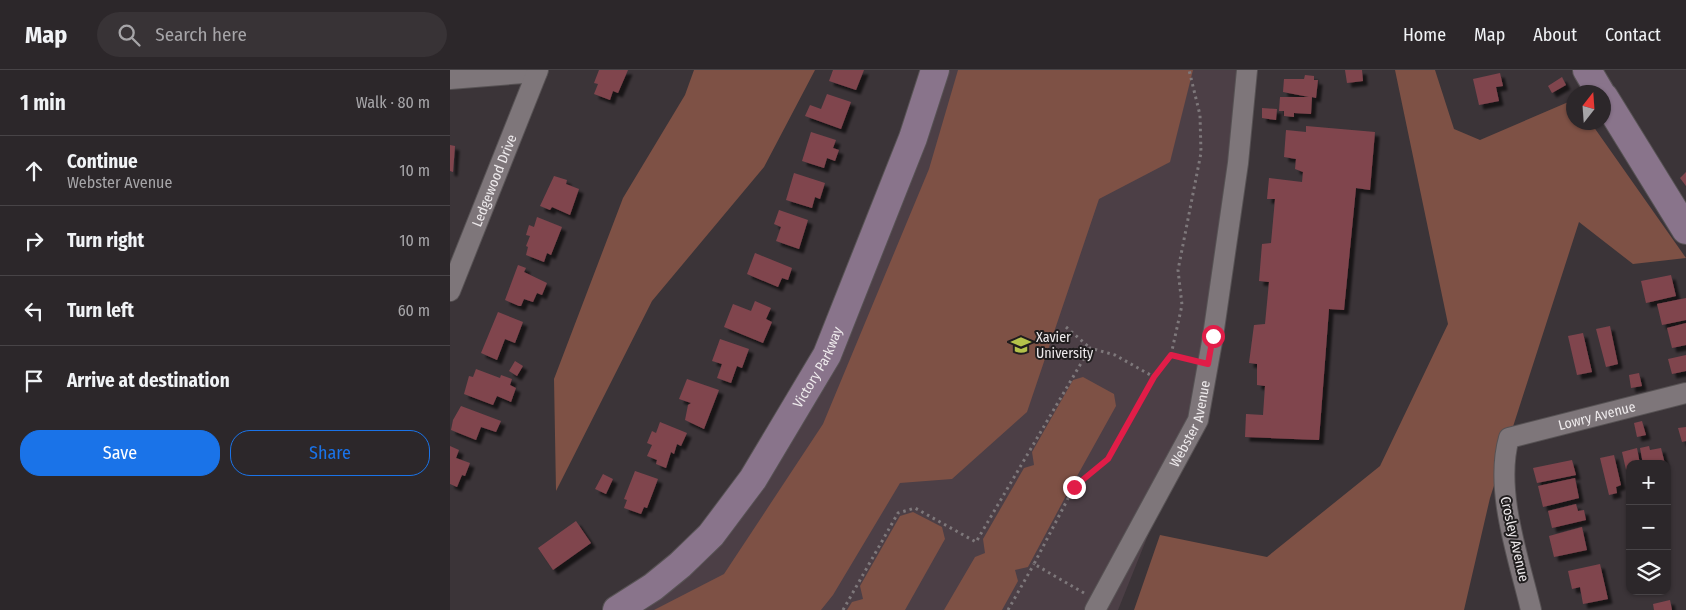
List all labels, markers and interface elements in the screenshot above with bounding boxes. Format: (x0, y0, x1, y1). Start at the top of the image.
search box (97, 12, 447, 57)
text: Map (25, 21, 67, 49)
icon: search (115, 21, 143, 49)
text: Search here (155, 23, 247, 46)
text: Home (1403, 24, 1446, 46)
text: Map (1474, 24, 1505, 46)
text: About (1533, 24, 1577, 46)
text: Contact (1605, 24, 1661, 46)
north arrow (1566, 85, 1611, 130)
text: 1 min (20, 90, 66, 116)
text: Walk · 80 m (356, 93, 430, 112)
street label: Ledgewood Drive (468, 132, 521, 229)
text: Continue (67, 150, 138, 173)
icon: ahead (20, 157, 48, 185)
text: 10 m (399, 161, 430, 180)
text: Webster Avenue (67, 173, 172, 192)
icon: right (20, 227, 48, 255)
text: Turn right (67, 229, 144, 252)
text: 10 m (399, 231, 430, 250)
icon: left (20, 297, 48, 325)
text: Turn left (67, 299, 134, 322)
text: 60 m (398, 301, 430, 320)
street label: Victory Parkway (789, 324, 847, 411)
route start (1202, 325, 1225, 348)
place label: Xavier University (1036, 329, 1094, 362)
school or university icon: Xavier University (1010, 334, 1032, 356)
icon: arrive (20, 367, 48, 395)
text: Arrive at destination (67, 369, 230, 392)
street label: Webster Avenue (1166, 379, 1214, 470)
street label: Lowry Avenue (1557, 398, 1637, 434)
button: Save (20, 430, 220, 476)
button: Share (230, 430, 430, 476)
map controls (1626, 460, 1671, 595)
button: + (1626, 460, 1671, 505)
route end (1063, 476, 1086, 499)
street label: Crosley Avenue (1496, 495, 1533, 583)
button: − (1626, 505, 1671, 550)
button: layers (1626, 550, 1671, 595)

